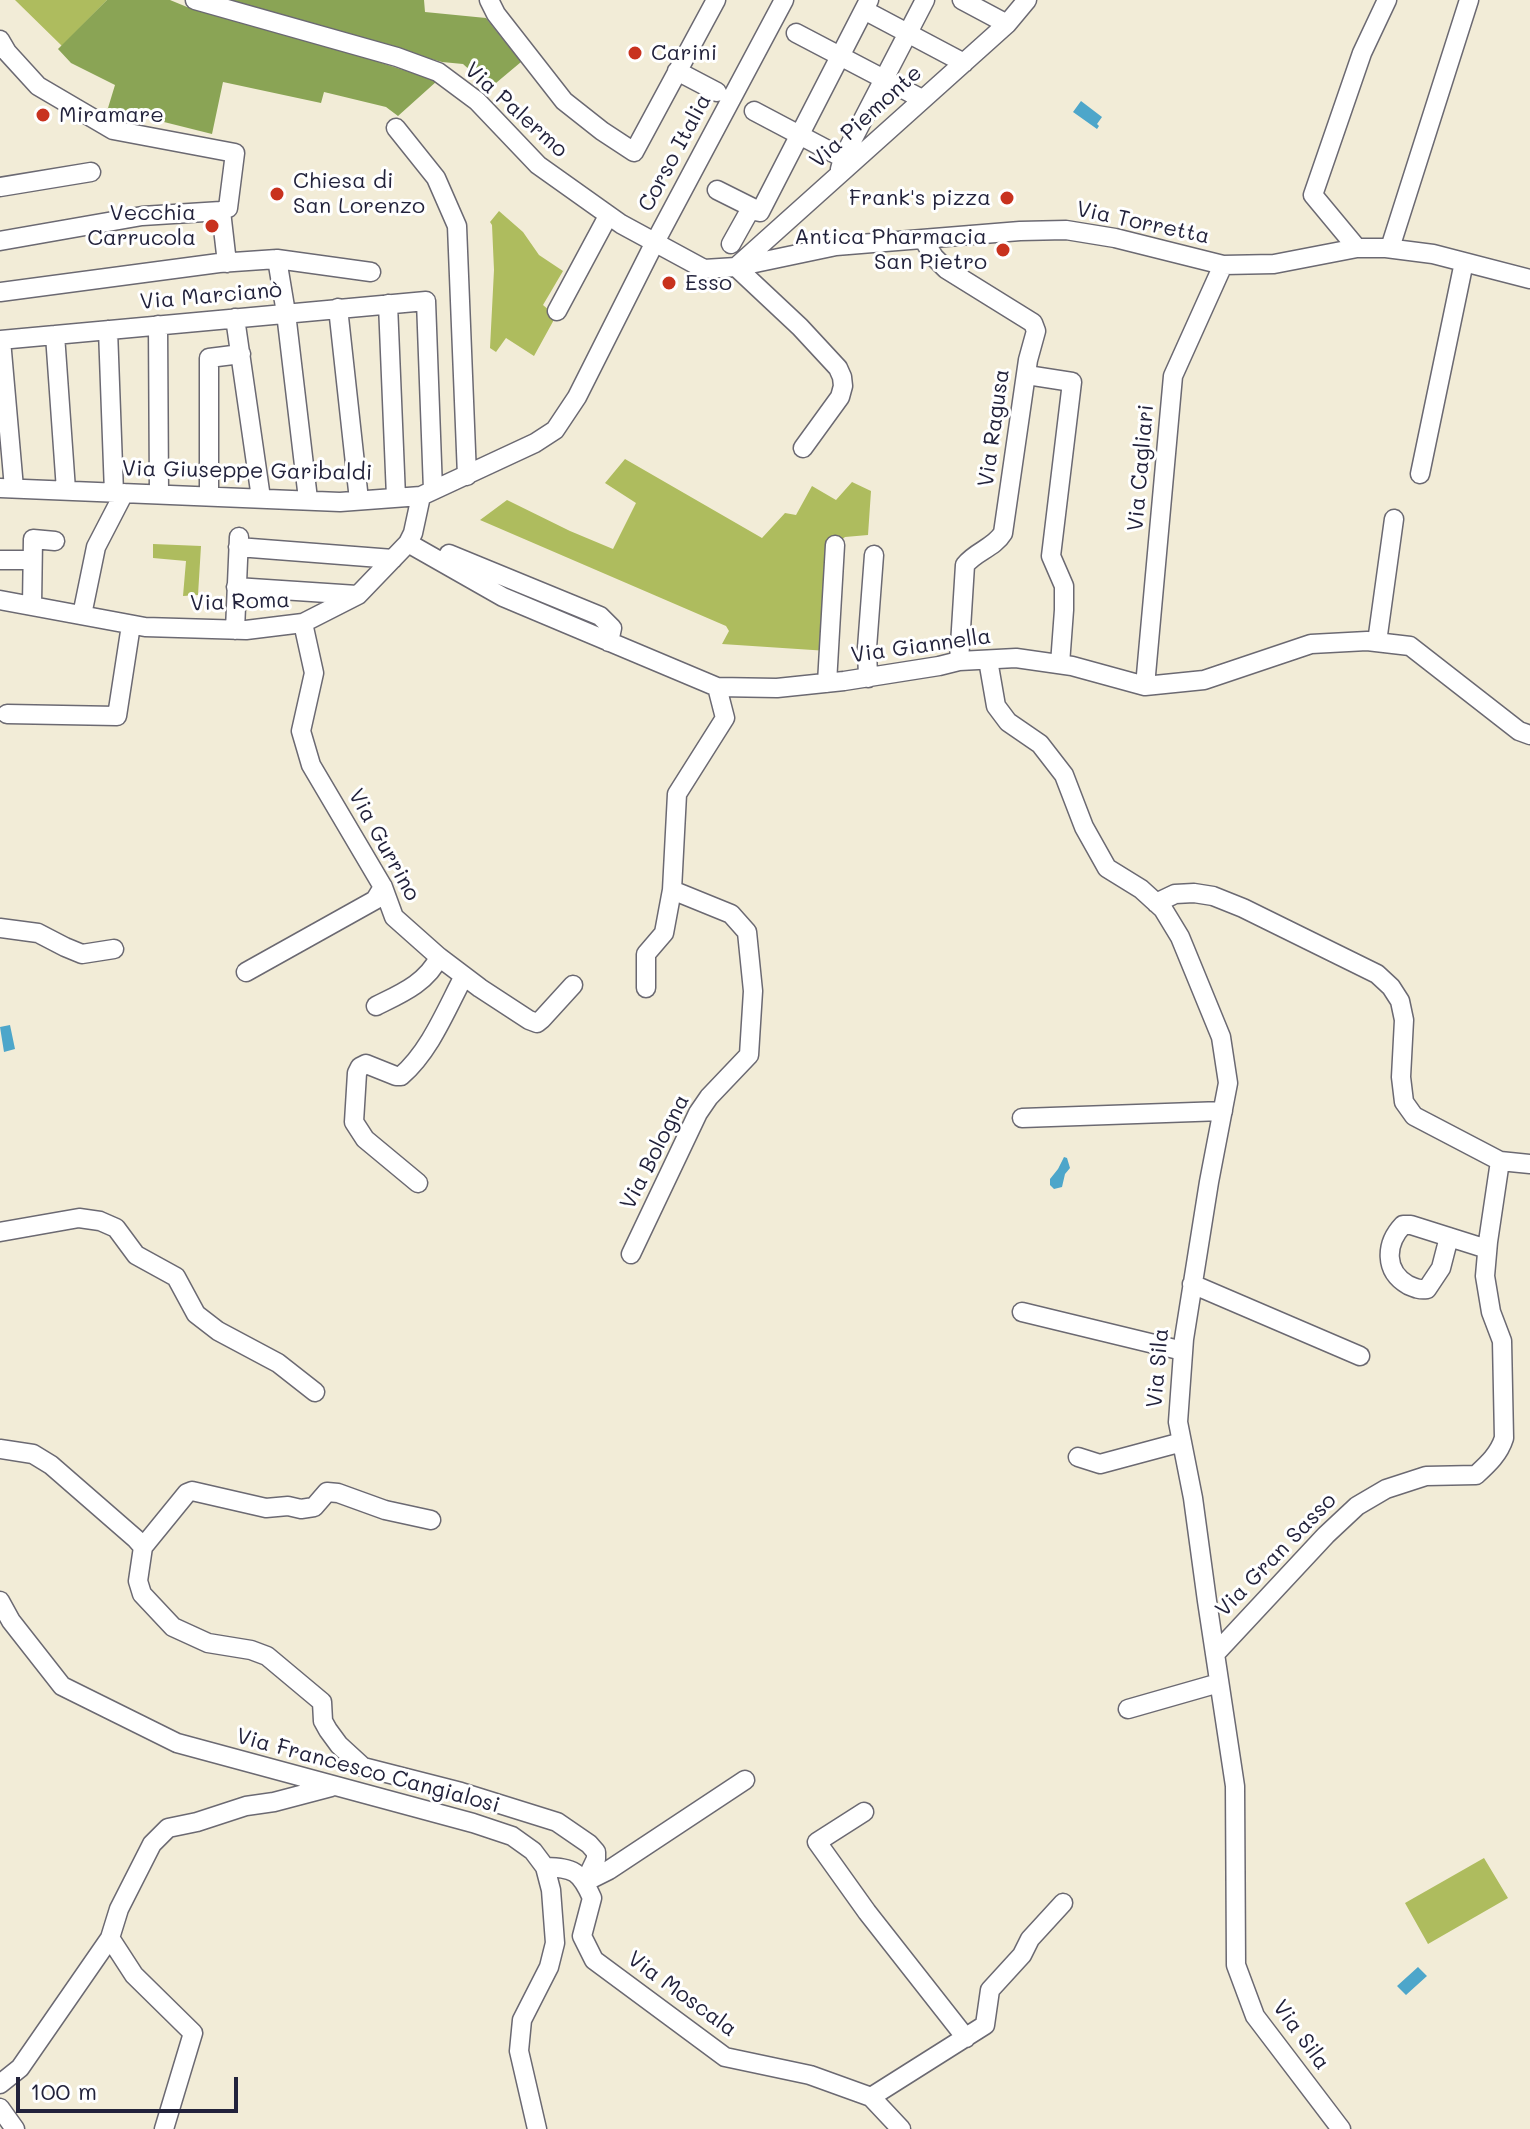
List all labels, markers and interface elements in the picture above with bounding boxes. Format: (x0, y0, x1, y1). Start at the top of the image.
place label: Carini (651, 40, 717, 66)
marker: Carini (626, 44, 644, 62)
street label: Via Palermo (459, 57, 573, 163)
street label: Via Piemonte (805, 60, 927, 174)
street label: Corso Italia (633, 90, 717, 216)
place label: Miramare (59, 102, 164, 128)
marker: Miramare (34, 106, 52, 124)
place label: Chiesa di San Lorenzo (293, 168, 425, 220)
marker: Chiesa di San Lorenzo (268, 185, 286, 203)
place label: Frank's pizza (849, 185, 991, 211)
marker: Frank's pizza (998, 189, 1016, 207)
street label: Via Torretta (1074, 196, 1212, 250)
place label: Vecchia Carrucola (87, 200, 196, 252)
marker: Vecchia Carrucola (203, 217, 221, 235)
place label: Antica Pharmacia San Pietro (794, 224, 987, 276)
marker: Antica Pharmacia San Pietro (994, 241, 1012, 259)
place label: Esso (685, 270, 732, 296)
marker: Esso (660, 274, 678, 292)
street label: Via Marcianò (139, 277, 283, 315)
street label: Via Ragusa (973, 367, 1015, 489)
street label: Via Cagliari (1122, 403, 1160, 533)
street label: Via Giuseppe Garibaldi (122, 456, 372, 486)
street label: Via Roma (190, 587, 290, 617)
street label: Via Giannella (849, 623, 993, 669)
street label: Via Gurrino (342, 784, 426, 906)
street label: Via Bologna (615, 1090, 695, 1214)
street label: Via Sila (1141, 1327, 1175, 1409)
street label: Via Gran Sasso (1210, 1487, 1342, 1623)
street label: Via Francesco Cangialosi (233, 1723, 503, 1819)
street label: Via Moscala (622, 1945, 742, 2043)
street label: Via Sila (1267, 1995, 1335, 2075)
scale bar (20, 2061, 242, 2111)
text: 100 m (30, 2075, 97, 2106)

